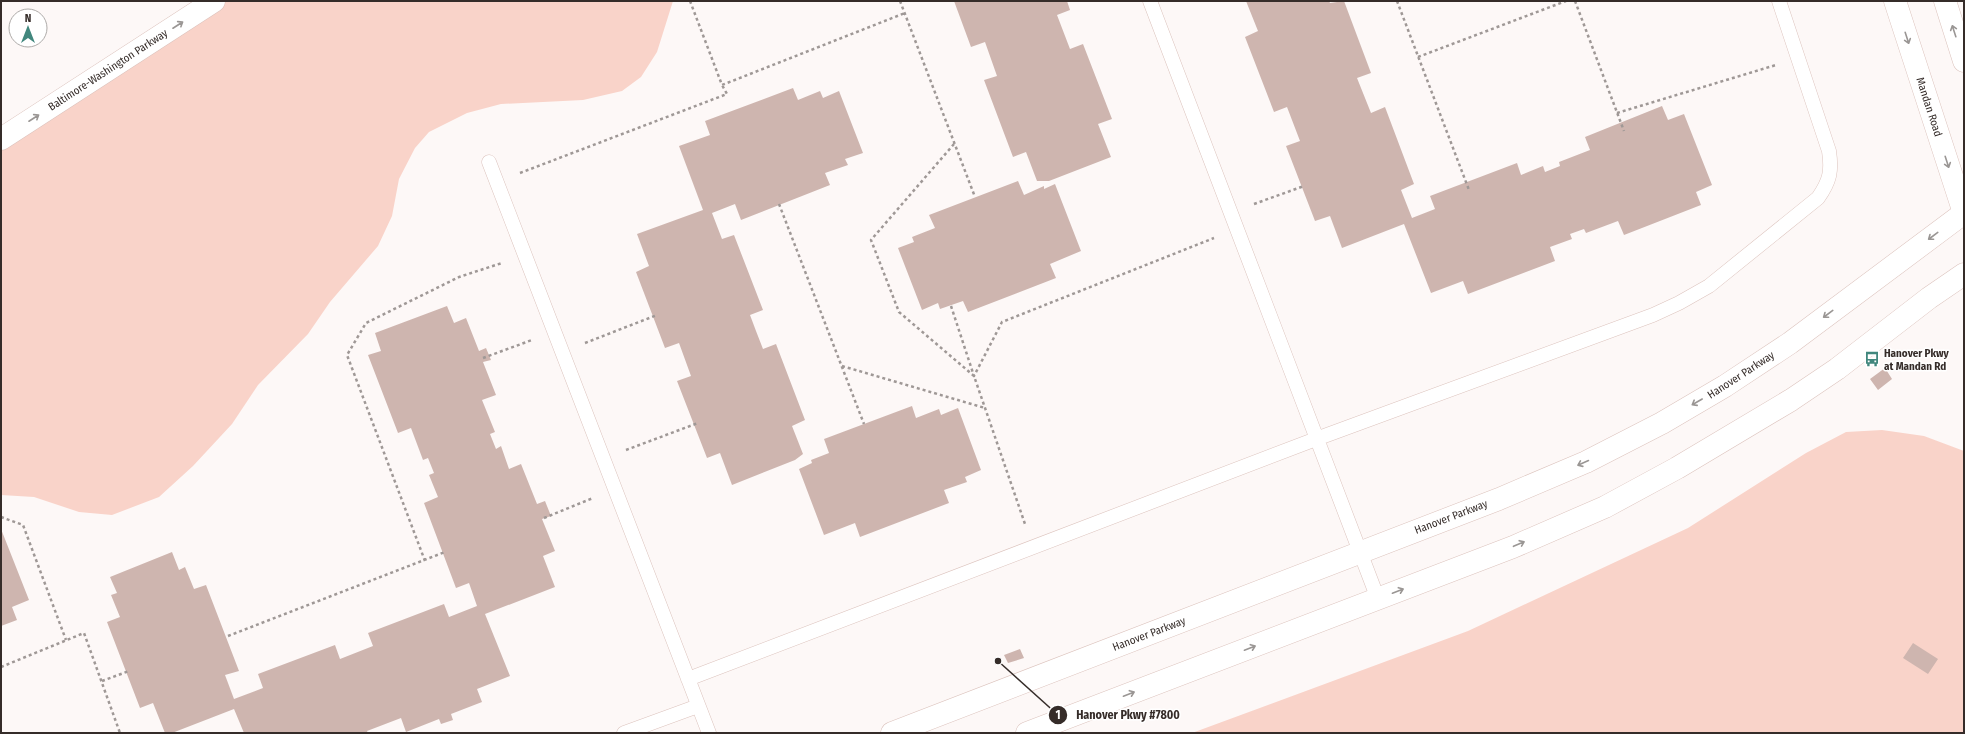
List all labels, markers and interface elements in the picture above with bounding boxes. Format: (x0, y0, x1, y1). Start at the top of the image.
north arrow (8, 8, 48, 48)
text: N (25, 12, 31, 25)
one-way arrow (172, 20, 184, 28)
street label: Baltimore-Washington Parkway (46, 26, 170, 113)
one-way arrow (1950, 26, 1958, 38)
one-way arrow (1904, 31, 1911, 44)
street label: Mandan Road (1913, 76, 1945, 138)
one-way arrow (28, 114, 39, 122)
one-way arrow (1944, 155, 1951, 168)
one-way arrow (1927, 232, 1938, 241)
one-way arrow (1823, 310, 1834, 318)
place label: Hanover Pkwy at Mandan Rd (1884, 347, 1950, 373)
street label: Hanover Parkway (1705, 349, 1777, 401)
bus stop icon: Hanover Pkwy at Mandan Rd (1863, 350, 1881, 368)
one-way arrow (1691, 399, 1703, 407)
one-way arrow (1577, 460, 1589, 467)
street label: Hanover Parkway (1413, 497, 1489, 537)
one-way arrow (1513, 540, 1525, 547)
one-way arrow (1391, 587, 1403, 595)
street label: Hanover Parkway (1111, 614, 1187, 654)
one-way arrow (1244, 643, 1256, 651)
one-way arrow (1122, 690, 1134, 698)
callout: Hanover Pkwy #7800 (1048, 703, 1188, 727)
text: 1 (1055, 708, 1061, 722)
text: Hanover Pkwy #7800 (1076, 708, 1180, 722)

